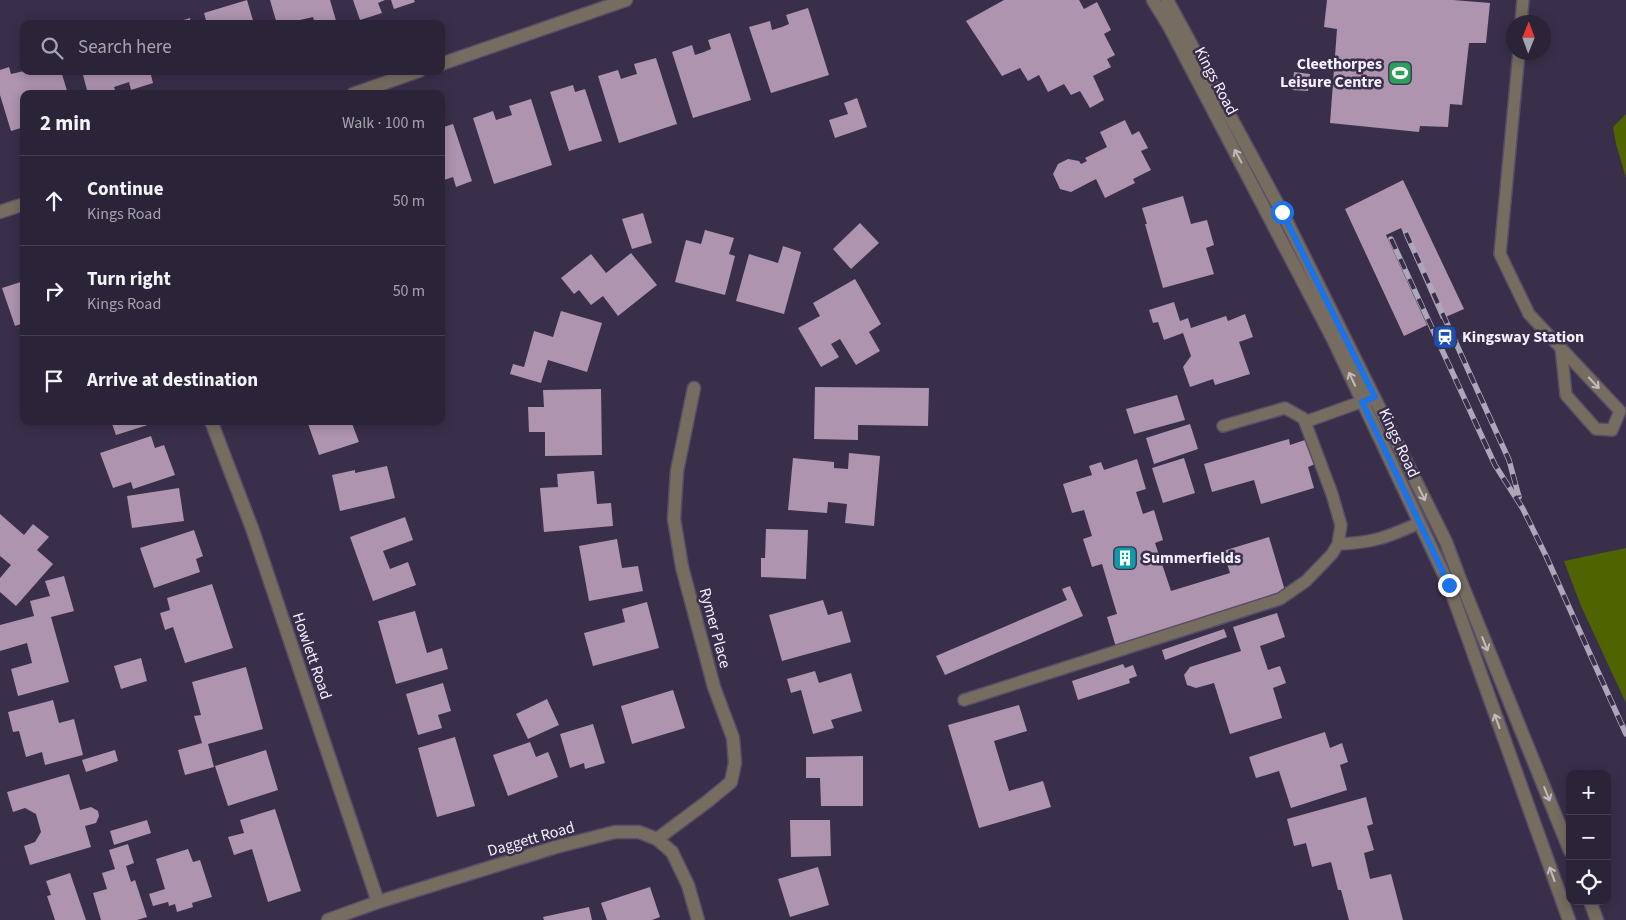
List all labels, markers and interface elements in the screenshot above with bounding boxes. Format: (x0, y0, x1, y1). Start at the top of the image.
north arrow (1506, 15, 1551, 60)
search box (20, 20, 445, 75)
icon: search (38, 34, 66, 62)
text: Search here (78, 34, 172, 61)
street label: Kings Road (1189, 43, 1243, 119)
place label: Cleethorpes Leisure Centre (1280, 53, 1382, 93)
sports icon: Cleethorpes Leisure Centre (1387, 60, 1413, 86)
text: 2 min (40, 108, 91, 138)
text: Walk · 100 m (342, 112, 425, 134)
one-way arrow (1233, 149, 1243, 164)
text: Continue (87, 176, 164, 203)
icon: ahead (40, 187, 68, 215)
text: 50 m (393, 190, 425, 212)
route start (1271, 201, 1294, 224)
text: Kings Road (87, 203, 161, 225)
text: Turn right (87, 266, 171, 293)
icon: right (40, 277, 68, 305)
text: 50 m (393, 280, 425, 302)
text: Kings Road (87, 293, 161, 315)
station icon: Kingsway Station (1432, 324, 1458, 350)
place label: Kingsway Station (1462, 326, 1584, 348)
icon: arrive (40, 367, 68, 395)
text: Arrive at destination (87, 367, 258, 394)
one-way arrow (1346, 372, 1356, 387)
one-way arrow (1588, 376, 1599, 389)
street label: Kings Road (1373, 405, 1425, 481)
one-way arrow (1418, 486, 1428, 501)
building icon: Summerfields (1112, 545, 1138, 571)
place label: Summerfields (1142, 547, 1241, 569)
route end (1438, 574, 1461, 597)
street label: Rymer Place (694, 585, 736, 671)
street label: Howlett Road (287, 610, 337, 702)
one-way arrow (1481, 636, 1491, 651)
one-way arrow (1492, 713, 1502, 729)
map controls (1566, 770, 1611, 905)
button: + (1566, 770, 1611, 815)
one-way arrow (1542, 786, 1552, 801)
button: − (1566, 815, 1611, 860)
street label: Daggett Road (485, 816, 577, 862)
button: locate (1566, 860, 1611, 905)
one-way arrow (1547, 867, 1556, 882)

